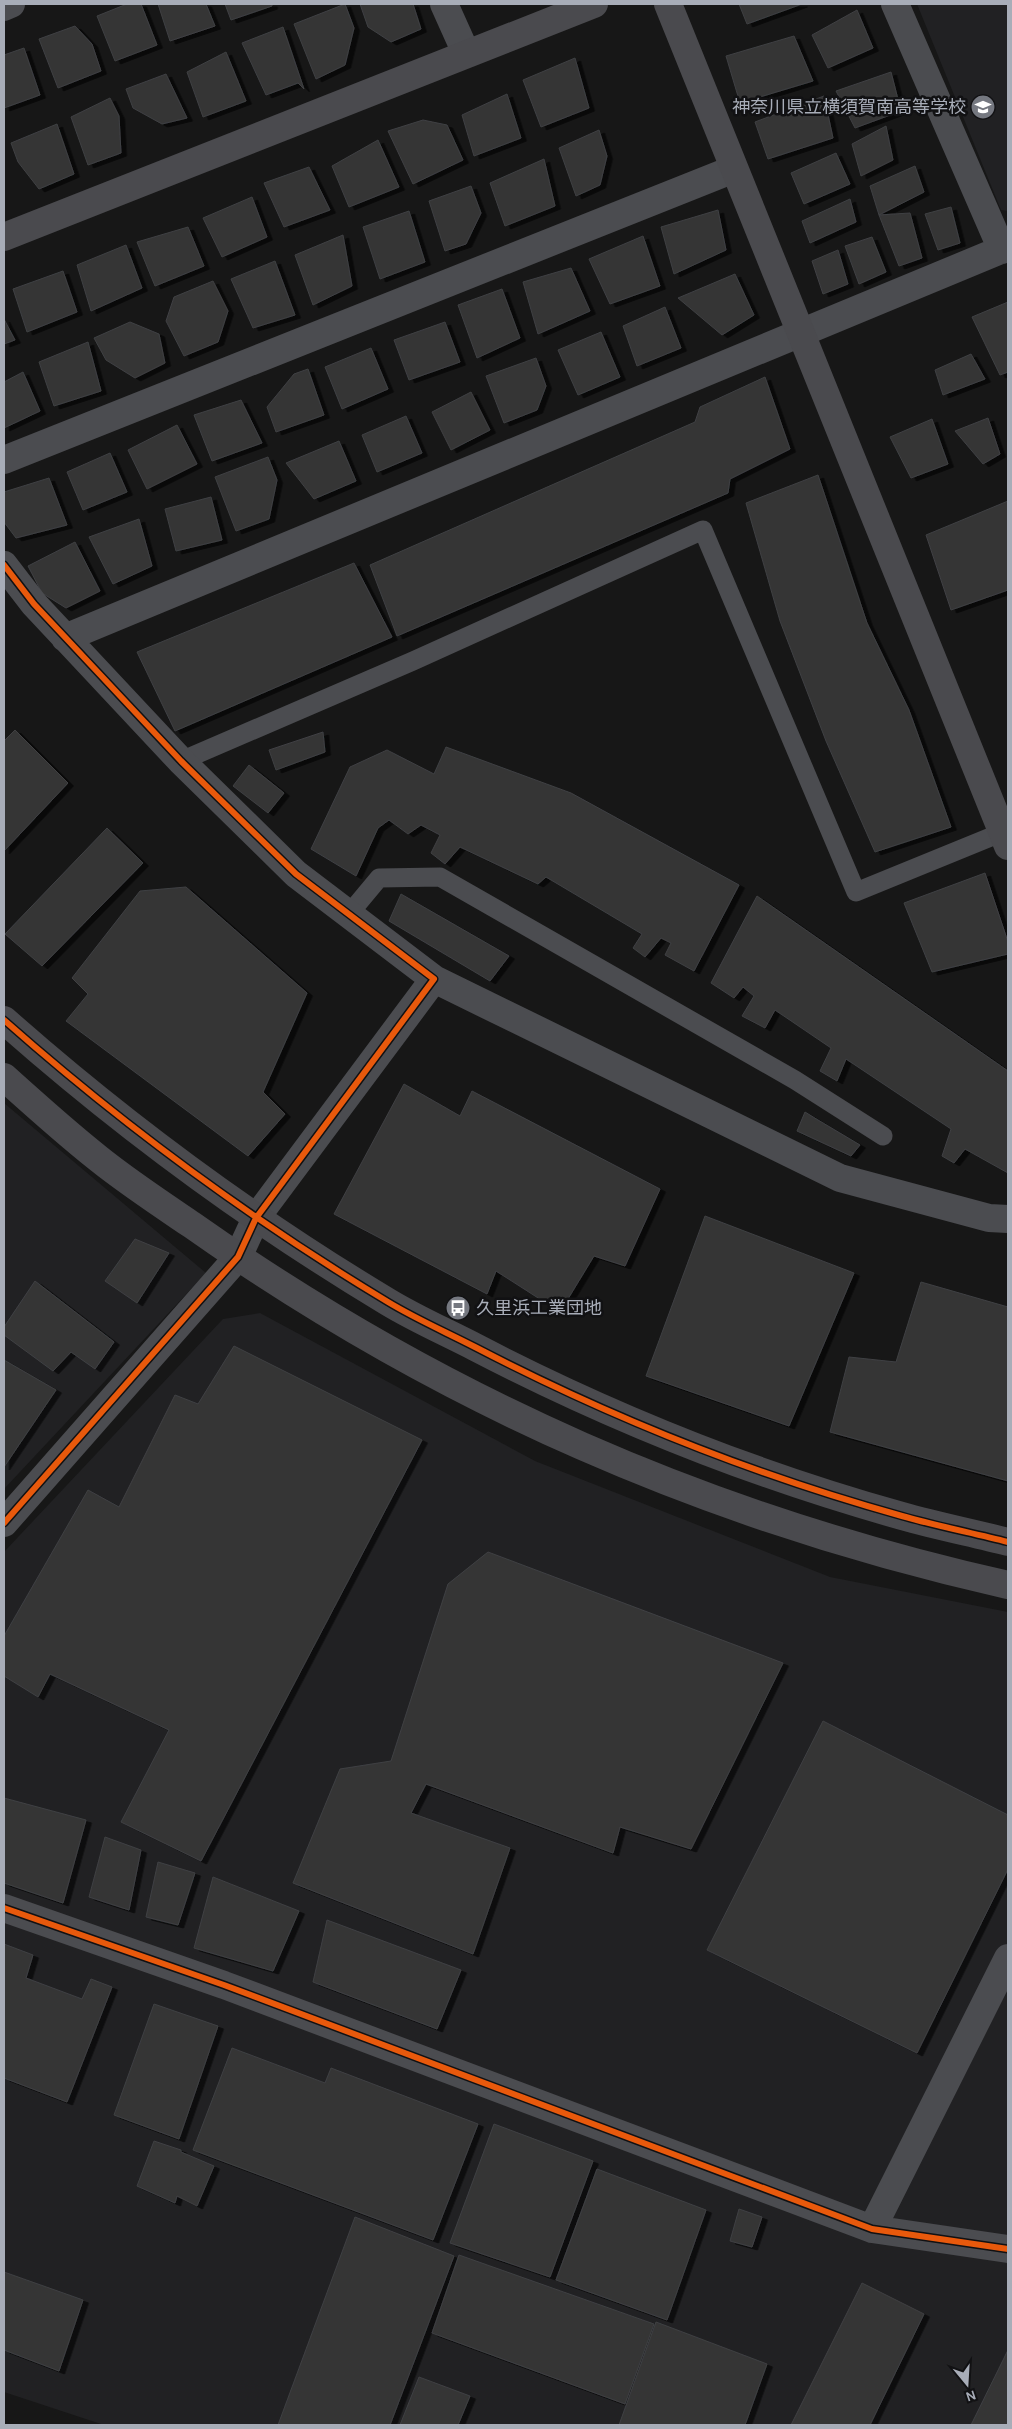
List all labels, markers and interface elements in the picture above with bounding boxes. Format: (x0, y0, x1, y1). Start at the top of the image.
school or university icon: 神奈川県立横須賀南高等学校 (970, 94, 996, 120)
place label: 神奈川県立横須賀南高等学校 (732, 96, 966, 118)
bus stop icon: 久里浜工業団地 (445, 1295, 471, 1321)
place label: 久里浜工業団地 (476, 1297, 602, 1319)
north arrow (942, 2359, 992, 2409)
text: N (963, 2386, 978, 2406)

